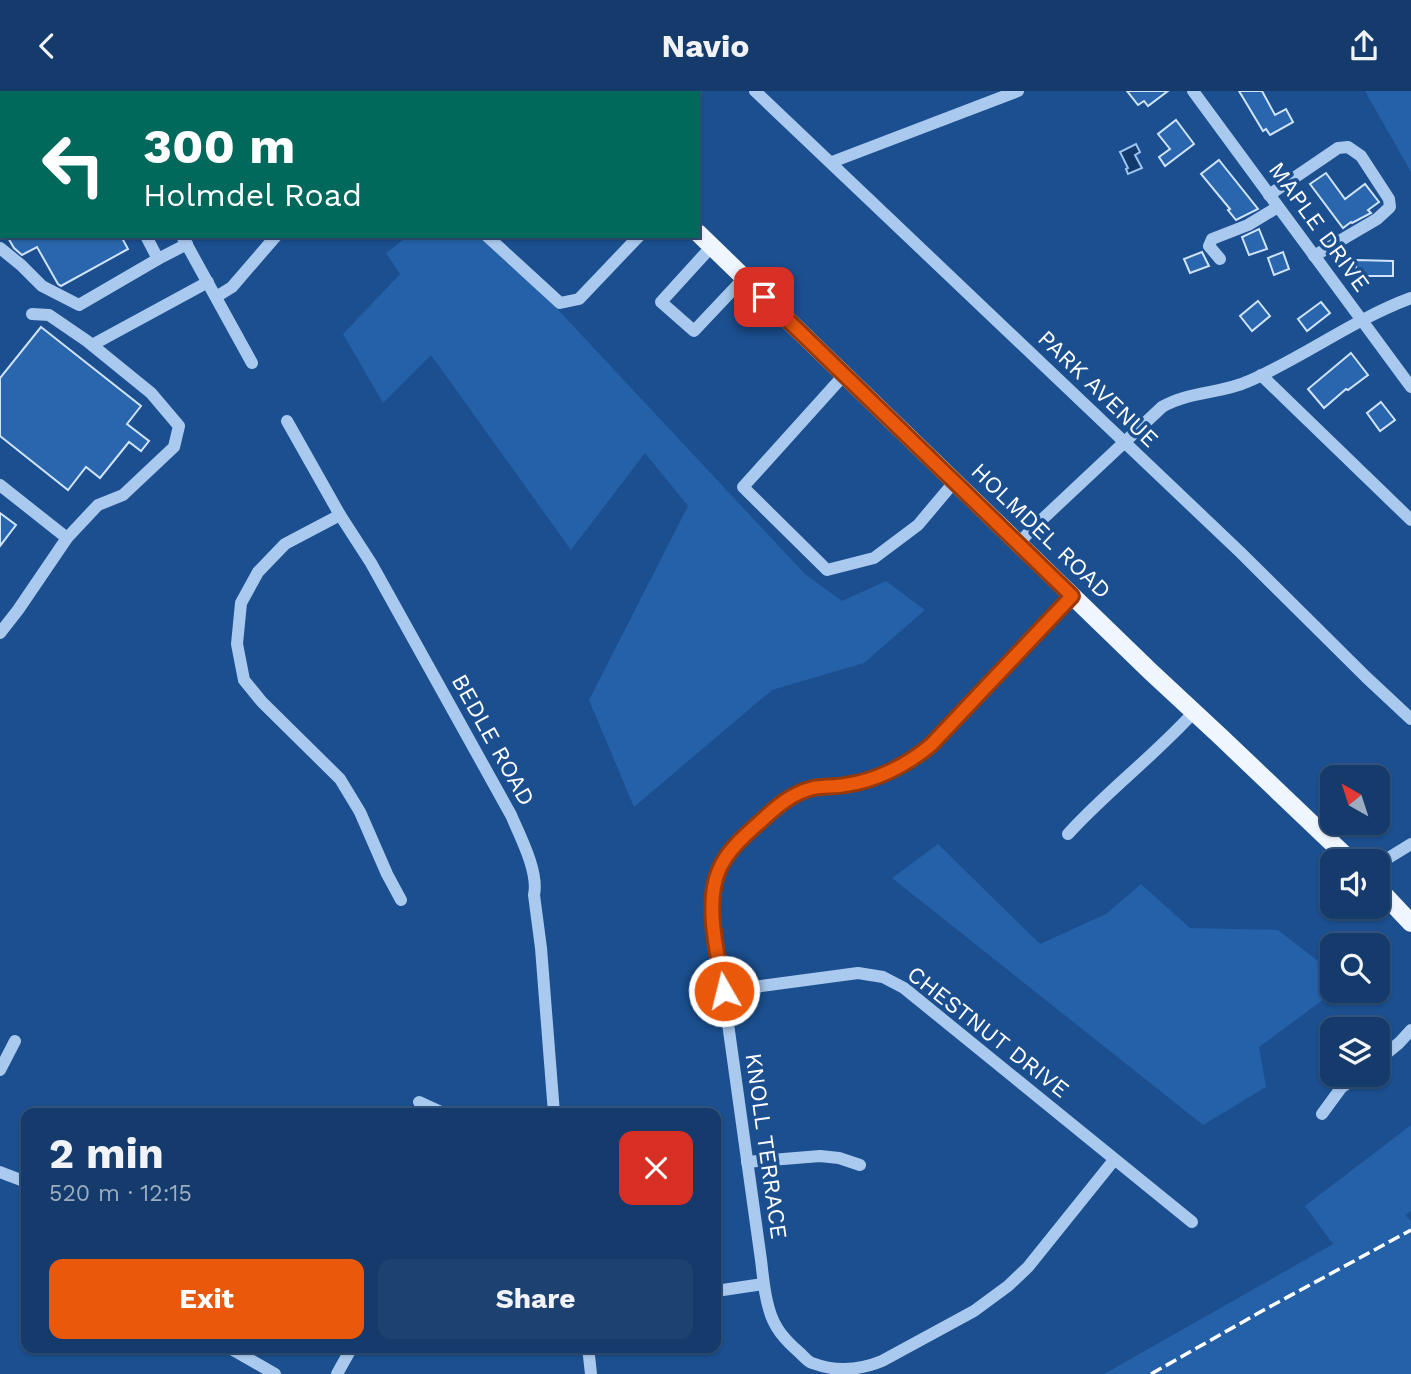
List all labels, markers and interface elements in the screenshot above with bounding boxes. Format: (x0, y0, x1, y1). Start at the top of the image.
icon: back (28, 27, 66, 65)
text: Navio (662, 27, 749, 65)
icon: share (1345, 27, 1383, 65)
text: 300 m (143, 117, 295, 175)
icon: left (28, 119, 119, 210)
street label: MAPLE DRIVE (1263, 157, 1375, 297)
text: Holmdel Road (143, 176, 362, 214)
pin (734, 267, 794, 327)
icon: arrive (745, 278, 783, 316)
street label: PARK AVENUE (1032, 325, 1164, 453)
street label: HOLMDEL ROAD (966, 458, 1116, 604)
street label: BEDLE ROAD (446, 670, 540, 810)
north arrow (1320, 765, 1390, 835)
map controls (1320, 765, 1390, 1087)
button: sound (1320, 849, 1390, 919)
button: search (1320, 933, 1390, 1003)
position arrow (687, 954, 761, 1028)
street label: CHESTNUT DRIVE (902, 960, 1074, 1104)
button: layers (1320, 1017, 1390, 1087)
street label: KNOLL TERRACE (740, 1051, 792, 1241)
text: 2 min (49, 1129, 164, 1178)
button: close (619, 1131, 693, 1205)
text: 520 m · 12:15 (49, 1180, 192, 1207)
button: Exit (49, 1259, 364, 1339)
button: Share (378, 1259, 693, 1339)

